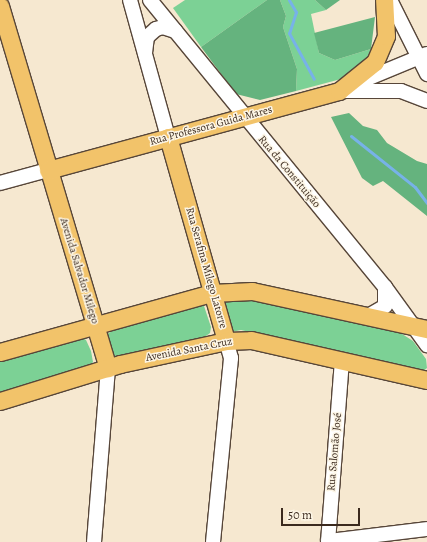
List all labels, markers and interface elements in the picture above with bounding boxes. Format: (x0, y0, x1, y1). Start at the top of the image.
street label: Rua Professora Guida Mares (148, 103, 274, 149)
street label: Rua da Constituição (255, 133, 323, 211)
street label: Rua Serafina Milego Latorre (182, 206, 230, 330)
street label: Avenida Salvador Milego (57, 216, 101, 326)
street label: Avenida Santa Cruz (145, 335, 233, 365)
street label: Rua Salomão José (325, 412, 345, 492)
scale bar (283, 500, 362, 526)
text: 50 m (288, 507, 312, 523)

